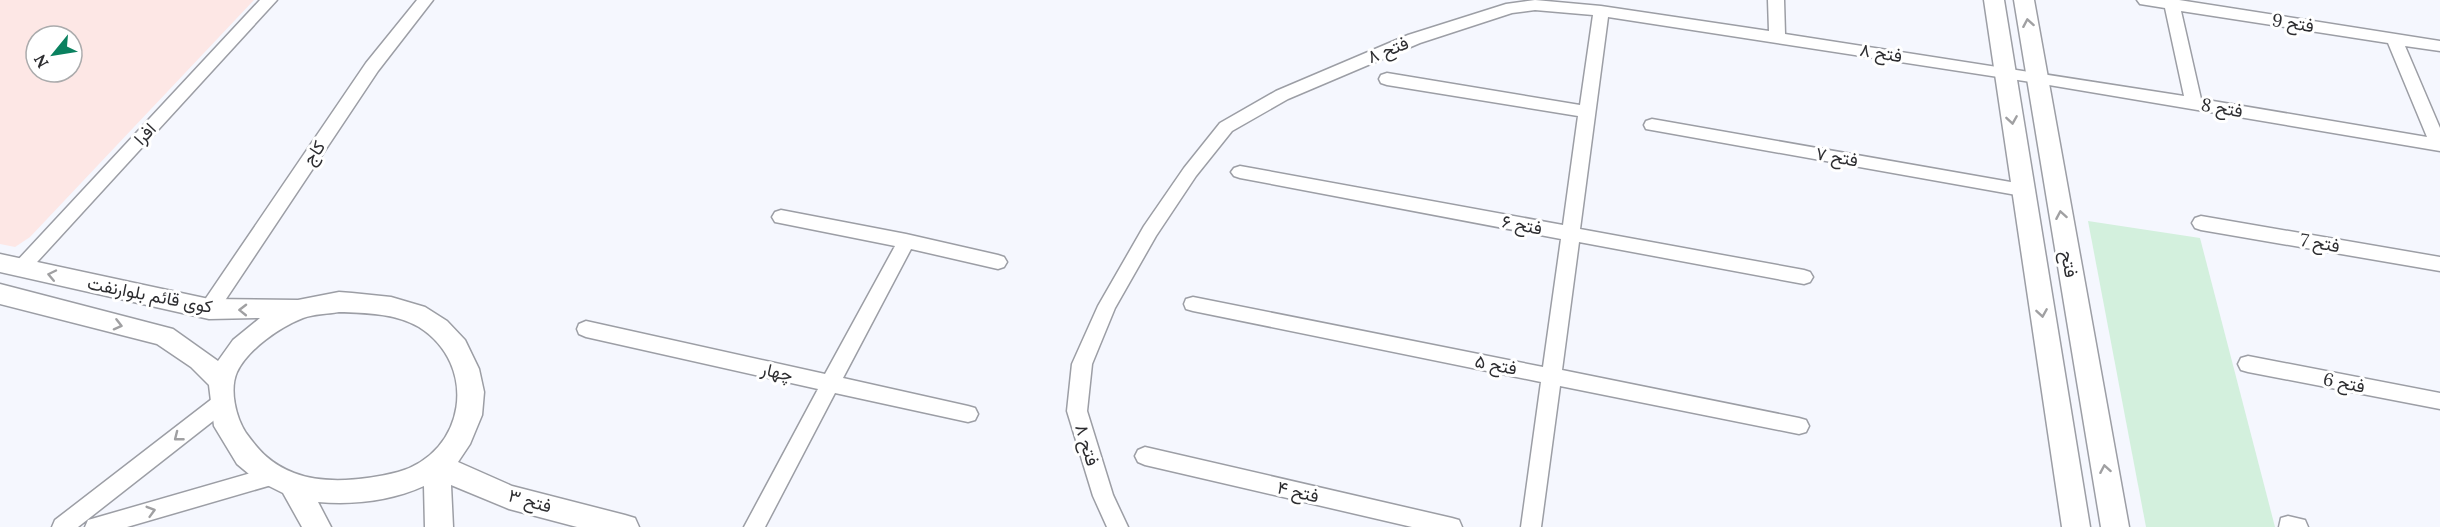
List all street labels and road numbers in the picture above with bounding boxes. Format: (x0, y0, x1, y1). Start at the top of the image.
street label: فتح 9 (2270, 8, 2316, 38)
street label: فتح ۸ (1364, 31, 1412, 69)
street label: فتح ۸ (1858, 38, 1904, 68)
street label: فتح 8 (2199, 93, 2245, 123)
street label: افرا (129, 118, 161, 150)
street label: کاج (297, 136, 331, 170)
street label: فتح ۷ (1814, 142, 1860, 172)
street label: فتح ۶ (1500, 209, 1544, 241)
street label: فتح 7 (2298, 228, 2342, 258)
street label: فتح (2055, 249, 2083, 279)
street label: کوی قائم بلوارنفت (85, 271, 215, 319)
street label: فتح ۵ (1473, 349, 1519, 381)
street label: چهار (758, 356, 795, 387)
street label: فتح 6 (2321, 367, 2367, 399)
street label: فتح ۸ (1069, 421, 1105, 469)
street label: فتح ۴ (1275, 476, 1321, 508)
street label: فتح ۳ (506, 483, 554, 519)

